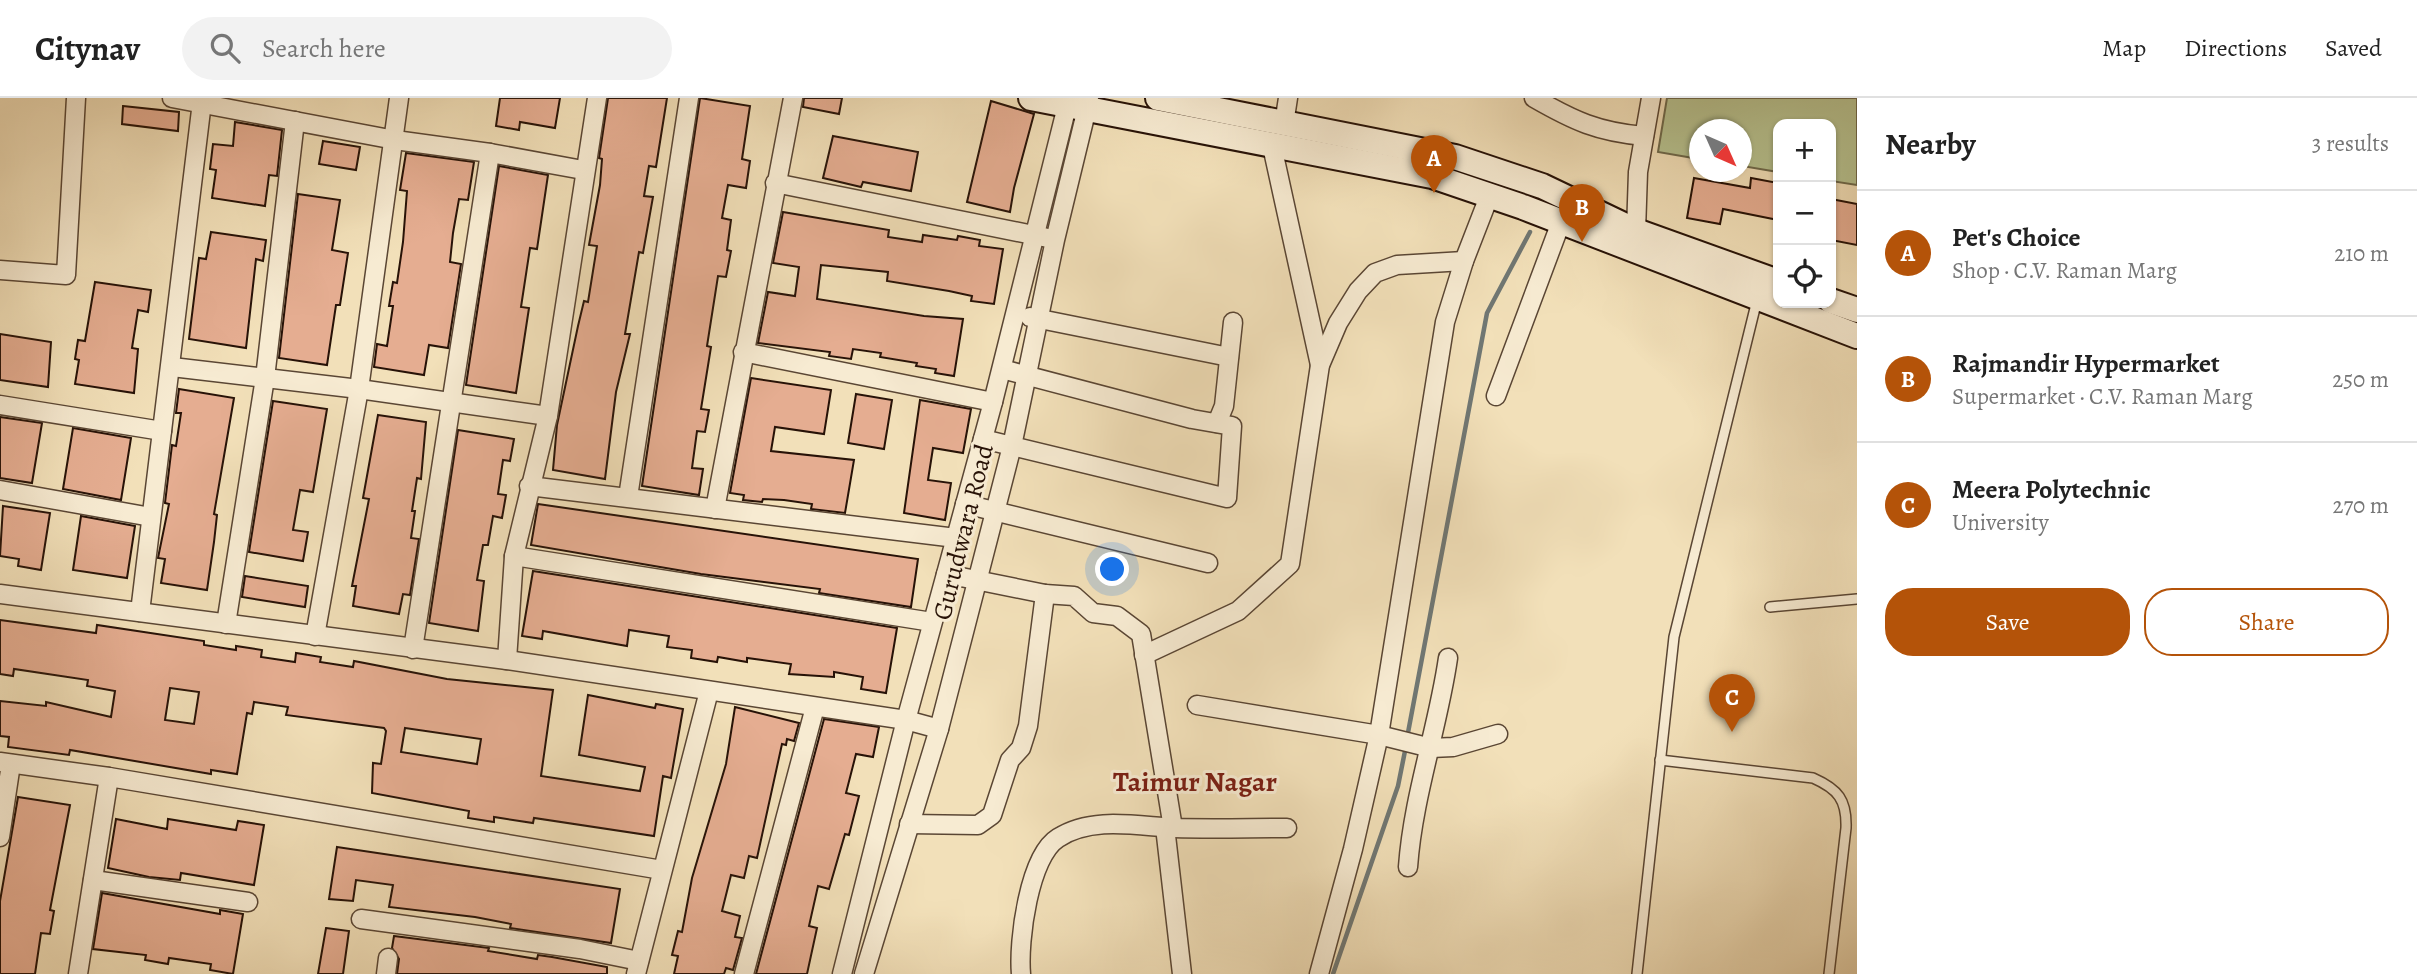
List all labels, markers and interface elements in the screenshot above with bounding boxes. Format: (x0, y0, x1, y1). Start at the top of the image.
search box (182, 17, 672, 80)
text: Citynav (35, 26, 140, 71)
icon: search (206, 29, 244, 67)
text: Search here (262, 31, 386, 66)
text: Map (2102, 32, 2146, 64)
text: Directions (2184, 32, 2287, 64)
text: Saved (2325, 32, 2382, 64)
north arrow (1689, 119, 1752, 182)
map controls (1773, 119, 1836, 308)
button: + (1773, 119, 1836, 182)
text: Nearby (1885, 124, 1976, 164)
text: 3 results (2312, 128, 2389, 159)
pin: A (1411, 135, 1457, 193)
button: − (1773, 182, 1836, 245)
pin: B (1559, 184, 1605, 242)
text: Pet's Choice (1952, 220, 2081, 255)
text: A (1901, 238, 1915, 269)
text: 210 m (2334, 238, 2389, 269)
button: locate (1773, 245, 1836, 308)
text: Shop · C.V. Raman Marg (1952, 255, 2177, 286)
text: Rajmandir Hypermarket (1952, 346, 2220, 381)
text: B (1901, 364, 1915, 395)
text: 250 m (2332, 364, 2389, 395)
text: Supermarket · C.V. Raman Marg (1952, 381, 2253, 412)
street label: Gurudwara Road (924, 440, 1002, 624)
text: Meera Polytechnic (1952, 472, 2151, 507)
text: C (1901, 490, 1915, 521)
text: 270 m (2332, 490, 2389, 521)
text: University (1952, 507, 2049, 538)
your location (1095, 552, 1129, 586)
button: Save (1885, 588, 2130, 656)
button: Share (2144, 588, 2389, 656)
pin: C (1709, 674, 1755, 732)
district label: Taimur Nagar (1113, 763, 1278, 801)

